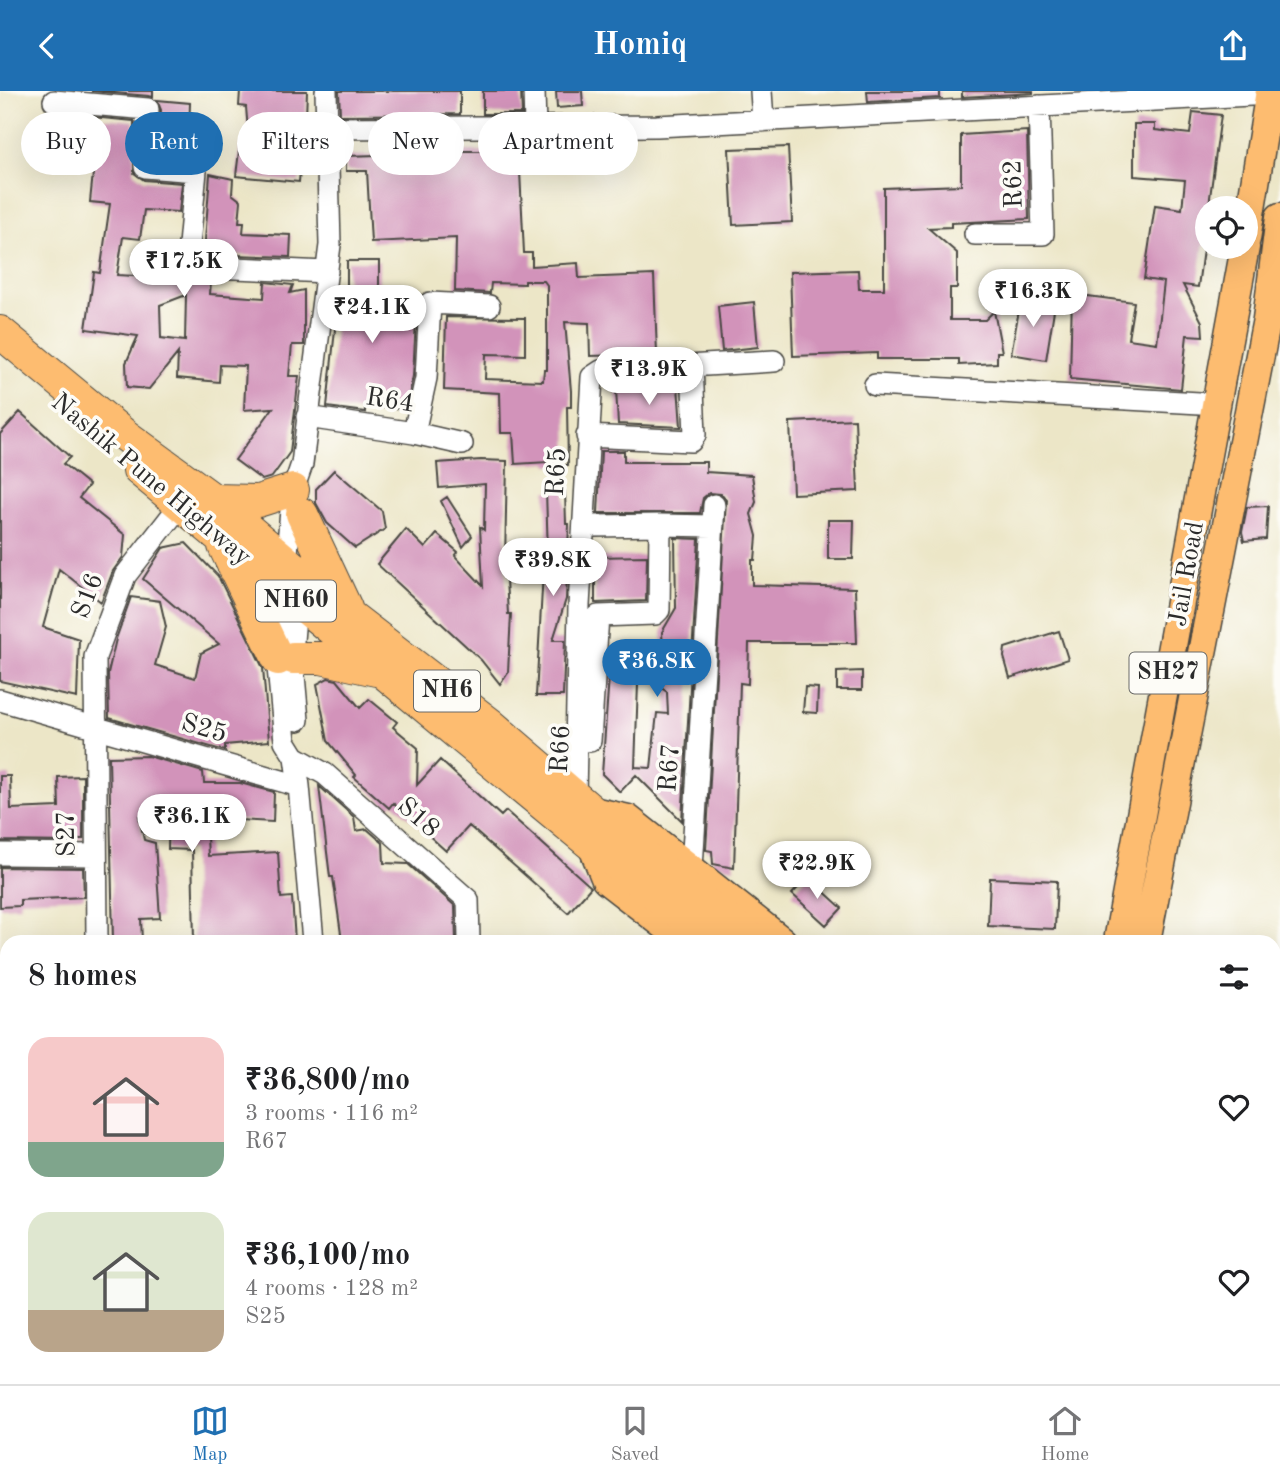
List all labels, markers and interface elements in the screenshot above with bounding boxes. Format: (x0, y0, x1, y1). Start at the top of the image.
icon: back (28, 27, 66, 65)
icon: share (1214, 27, 1252, 65)
text: Homiq (593, 30, 687, 62)
chip: Buy (21, 112, 111, 175)
chip: Rent (125, 112, 223, 175)
chip: Filters (237, 112, 354, 175)
chip: New (368, 112, 464, 175)
chip: Apartment (478, 112, 638, 175)
street label: R62 (1000, 159, 1028, 209)
map controls (1195, 196, 1258, 259)
button: locate (1195, 196, 1258, 259)
pin: ₹17.5K (127, 239, 241, 299)
text: ₹17.5K (145, 250, 223, 273)
pin: ₹16.3K (976, 269, 1090, 329)
text: ₹16.3K (994, 280, 1072, 303)
pin: ₹24.1K (315, 285, 429, 345)
text: ₹24.1K (333, 296, 411, 319)
pin: ₹13.9K (592, 347, 706, 407)
text: ₹13.9K (610, 358, 688, 381)
street label: R64 (364, 384, 416, 418)
street label: Nashik Pune Highway (46, 389, 256, 571)
street label: R65 (543, 447, 571, 497)
street label: Jail Road (1165, 519, 1209, 629)
pin: ₹39.8K (496, 539, 610, 598)
text: ₹39.8K (514, 549, 592, 572)
street label: S16 (68, 570, 108, 622)
road number: NH60 (256, 581, 336, 621)
pin: ₹36.8K (600, 639, 714, 699)
text: ₹36.8K (618, 650, 696, 673)
road number: SH27 (1130, 653, 1206, 693)
road number: NH6 (414, 671, 480, 711)
street label: S25 (178, 710, 230, 748)
street label: R66 (547, 724, 575, 774)
street label: R67 (655, 743, 685, 793)
street label: S18 (392, 793, 444, 843)
pin: ₹36.1K (135, 795, 249, 854)
text: ₹36.1K (153, 805, 231, 828)
street label: S27 (54, 811, 80, 857)
pin: ₹22.9K (760, 841, 874, 901)
text: ₹22.9K (778, 852, 856, 875)
icon: filters (1215, 958, 1253, 996)
text: 8 homes (28, 962, 137, 992)
icon: home (84, 1065, 168, 1149)
text: ₹36,800/mo (245, 1066, 410, 1096)
icon: heart (1215, 1088, 1253, 1126)
text: 3 rooms · 116 m² (245, 1102, 418, 1125)
text: R67 (245, 1130, 288, 1153)
icon: home (84, 1240, 168, 1324)
text: ₹36,100/mo (245, 1241, 410, 1271)
icon: heart (1215, 1263, 1253, 1301)
text: 4 rooms · 128 m² (245, 1277, 418, 1300)
text: S25 (245, 1305, 286, 1328)
tab: Map (191, 1402, 229, 1467)
tab: Saved (611, 1402, 659, 1467)
tab: Home (1041, 1402, 1089, 1467)

